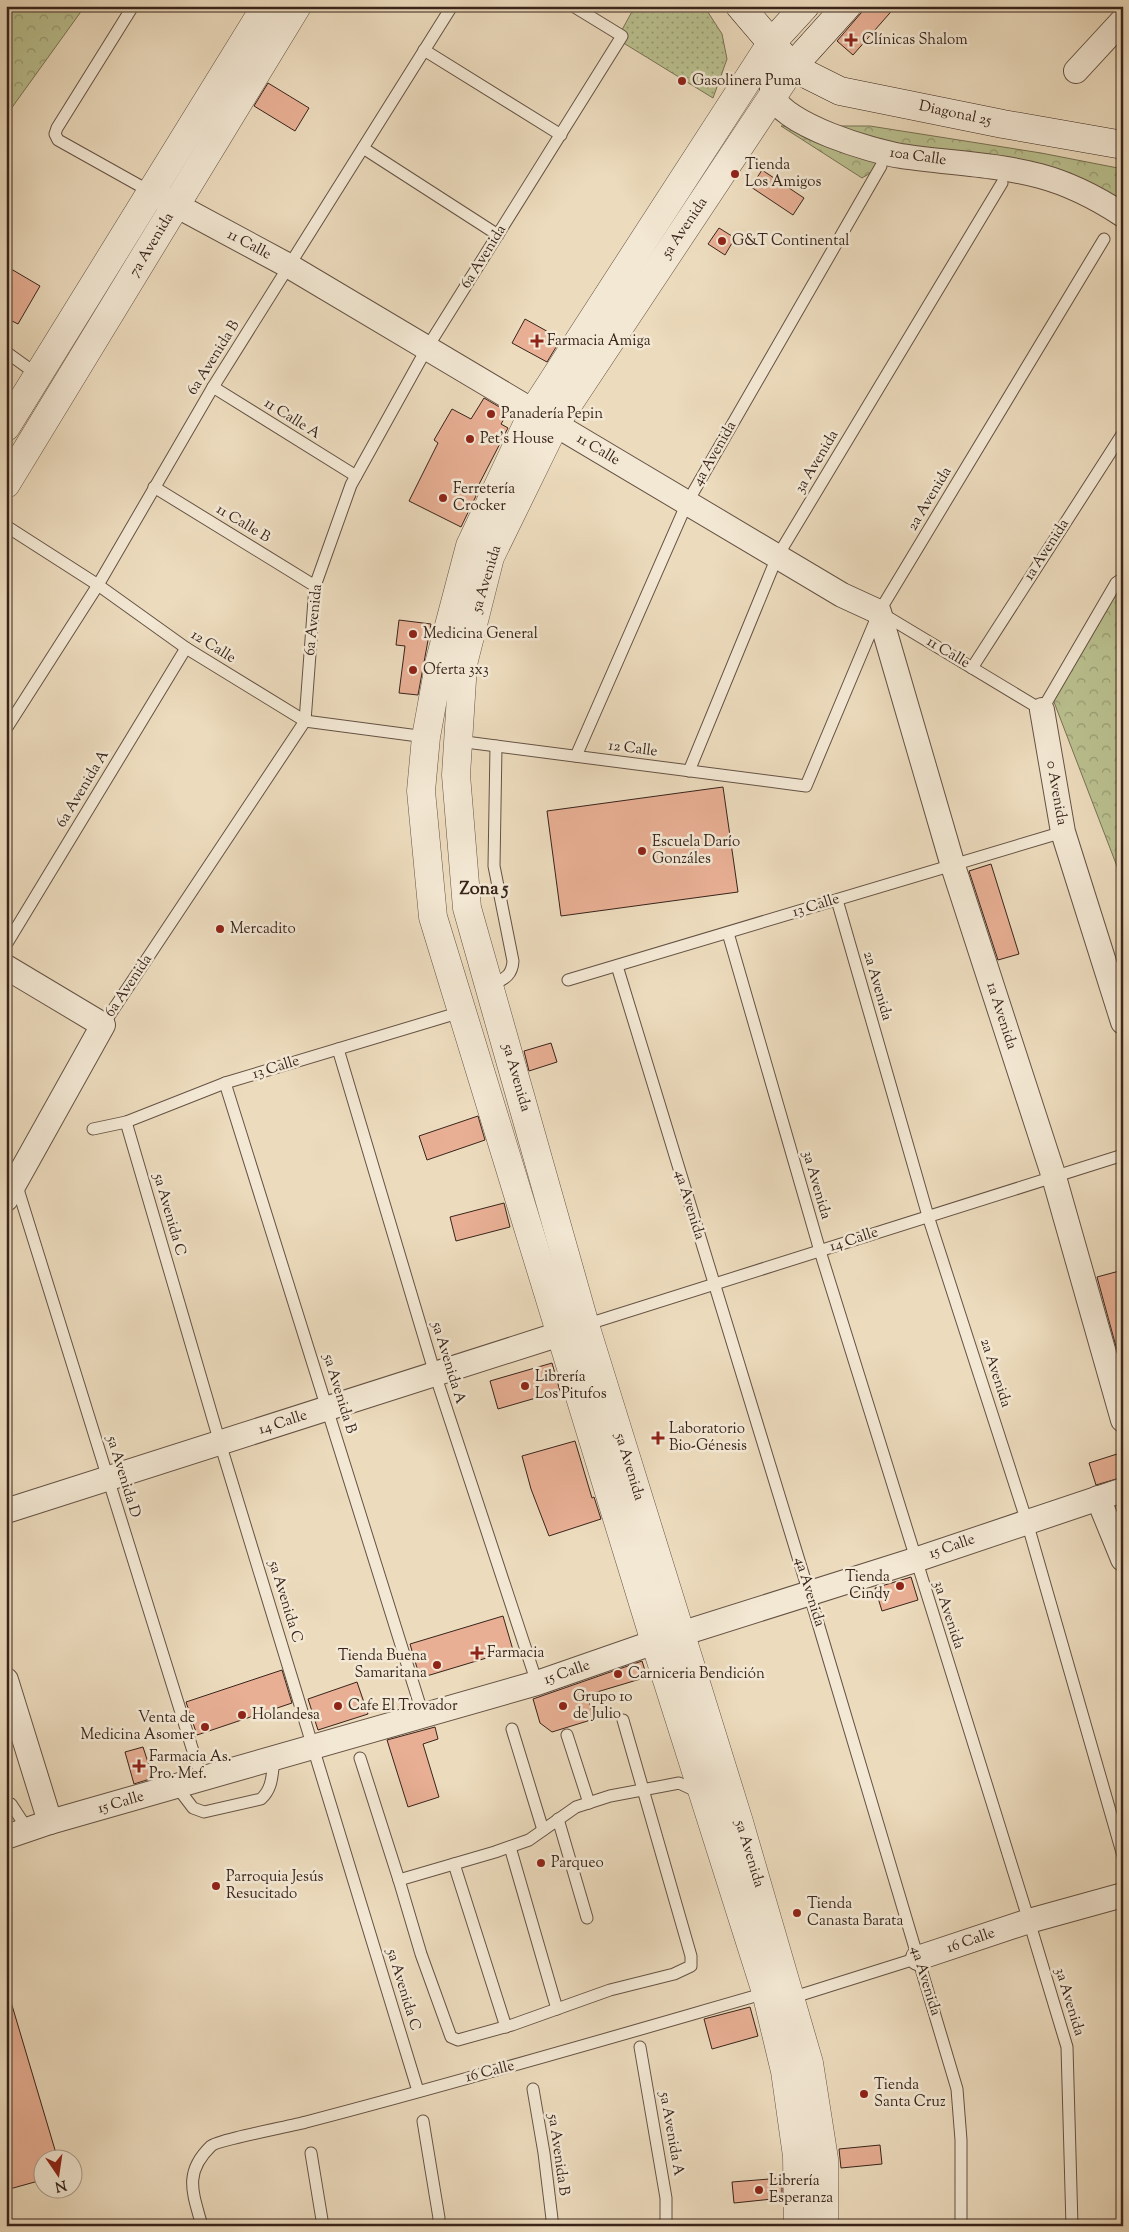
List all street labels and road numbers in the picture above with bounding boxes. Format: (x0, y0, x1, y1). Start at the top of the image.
street label: Diagonal 25 (917, 96, 993, 132)
street label: 10a Calle (888, 143, 948, 171)
street label: 5a Avenida (656, 193, 713, 263)
street label: 7a Avenida (124, 209, 180, 281)
street label: 6a Avenida (456, 221, 512, 293)
street label: 11 Calle (223, 225, 275, 265)
street label: 6a Avenida B (183, 316, 246, 399)
street label: 11 Calle A (260, 393, 324, 445)
street label: 4a Avenida (688, 418, 742, 490)
street label: 3a Avenida (790, 426, 844, 498)
street label: 11 Calle (572, 429, 624, 471)
street label: 2a Avenida (903, 463, 957, 535)
street label: 11 Calle B (212, 500, 275, 549)
street label: 1a Avenida (1019, 515, 1075, 585)
street label: 5a Avenida (467, 543, 507, 616)
street label: 6a Avenida (300, 583, 328, 657)
street label: 12 Calle (187, 625, 239, 669)
street label: 11 Calle (922, 632, 974, 674)
street label: 12 Calle (607, 736, 659, 762)
street label: 6a Avenida A (52, 746, 114, 832)
street label: 0 Avenida (1040, 759, 1072, 827)
street label: 13 Calle (790, 889, 842, 923)
street label: 2a Avenida (857, 949, 897, 1023)
street label: 6a Avenida (100, 950, 158, 1022)
street label: 1a Avenida (980, 980, 1022, 1052)
street label: 5a Avenida (496, 1041, 536, 1114)
street label: 13 Calle (250, 1051, 302, 1085)
street label: 3a Avenida (796, 1148, 836, 1222)
street label: 4a Avenida (668, 1168, 710, 1243)
street label: 5a Avenida C (147, 1170, 191, 1259)
street label: 14 Calle (827, 1222, 881, 1258)
street label: 5a Avenida A (425, 1318, 470, 1407)
street label: 2a Avenida (974, 1336, 1016, 1410)
street label: 5a Avenida B (317, 1351, 361, 1437)
street label: 14 Calle (256, 1405, 310, 1441)
street label: 5a Avenida (609, 1430, 649, 1503)
street label: 5a Avenida D (100, 1433, 145, 1521)
street label: 15 Calle (926, 1529, 978, 1565)
street label: 4a Avenida (788, 1555, 830, 1630)
street label: 5a Avenida C (262, 1557, 307, 1646)
street label: 3a Avenida (927, 1578, 969, 1652)
street label: 15 Calle (541, 1655, 593, 1691)
street label: 15 Calle (95, 1786, 147, 1820)
street label: 5a Avenida (729, 1817, 769, 1890)
street label: 16 Calle (944, 1923, 998, 1959)
street label: 4a Avenida (904, 1944, 946, 2019)
street label: 5a Avenida C (380, 1945, 425, 2034)
street label: 3a Avenida (1049, 1965, 1089, 2039)
street label: 16 Calle (463, 2056, 517, 2088)
street label: 5a Avenida A (653, 2089, 689, 2178)
street label: 5a Avenida B (542, 2112, 574, 2198)

